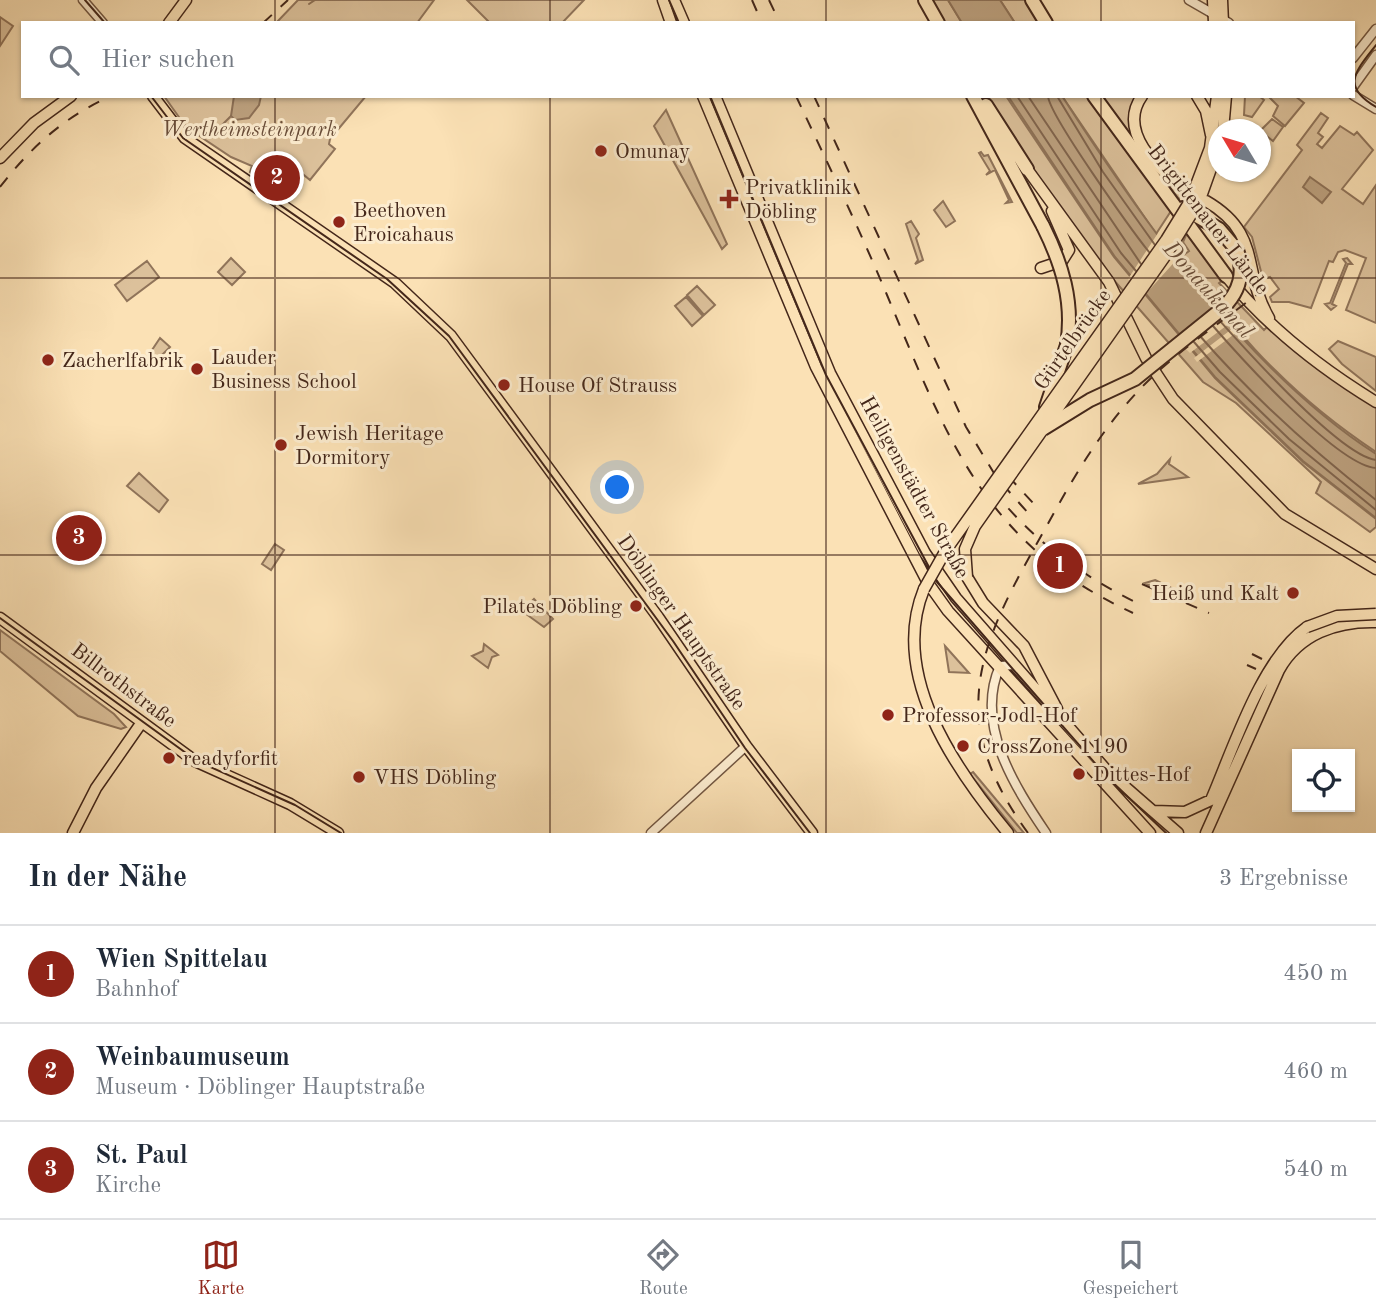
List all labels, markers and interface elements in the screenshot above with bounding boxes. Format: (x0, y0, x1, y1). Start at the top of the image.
search box (21, 21, 1355, 98)
icon: search (45, 41, 83, 79)
text: Hier suchen (101, 47, 235, 73)
north arrow (1208, 119, 1271, 182)
park label: Wertheimsteinpark (161, 120, 337, 141)
street label: Brigittenauer Lände (1143, 141, 1273, 299)
place label: Omunay (615, 142, 690, 163)
marker: Omunay (593, 143, 609, 159)
pin: 2 (254, 152, 300, 204)
place label: Privatklinik Döbling (745, 178, 852, 223)
marker: Privatklinik Döbling (719, 189, 739, 209)
place label: Beethoven Eroicahaus (353, 201, 454, 246)
marker: Beethoven Eroicahaus (331, 214, 347, 230)
water label: Donaukanal (1158, 236, 1258, 343)
street label: Gürtelbrücke (1031, 286, 1116, 394)
place label: Lauder Business School (211, 348, 357, 393)
place label: Zacherlfabrik (62, 351, 184, 372)
marker: Zacherlfabrik (40, 352, 56, 368)
marker: Lauder Business School (189, 361, 205, 377)
place label: House Of Strauss (518, 376, 677, 397)
marker: House Of Strauss (496, 377, 512, 393)
street label: Heiligenstädter Straße (855, 393, 973, 582)
place label: Jewish Heritage Dormitory (295, 424, 444, 469)
marker: Jewish Heritage Dormitory (273, 437, 289, 453)
your location (600, 470, 634, 504)
pin: 3 (56, 512, 102, 564)
street label: Döblinger Hauptstraße (612, 532, 749, 714)
pin: 1 (1037, 540, 1083, 592)
place label: Heiß und Kalt (1152, 584, 1279, 605)
marker: Heiß und Kalt (1285, 585, 1301, 601)
place label: Pilates Döbling (482, 597, 623, 618)
marker: Pilates Döbling (628, 598, 644, 614)
street label: Billrothstraße (67, 640, 180, 732)
place label: Professor-Jodl-Hof (902, 706, 1078, 727)
marker: Professor-Jodl-Hof (880, 707, 896, 723)
place label: CrossZone 1190 (977, 737, 1128, 758)
marker: CrossZone 1190 (955, 738, 971, 754)
place label: readyforfit (183, 749, 278, 770)
map controls (1292, 749, 1355, 812)
button: locate (1292, 749, 1355, 812)
marker: readyforfit (161, 750, 177, 766)
place label: Dittes-Hof (1093, 765, 1191, 786)
marker: Dittes-Hof (1071, 766, 1087, 782)
place label: VHS Döbling (373, 768, 497, 789)
marker: VHS Döbling (351, 769, 367, 785)
text: In der Nähe (28, 863, 187, 893)
text: 3 Ergebnisse (1219, 867, 1348, 890)
text: Wien Spittelau (95, 947, 268, 973)
text: 1 (44, 962, 58, 985)
text: 450 m (1283, 962, 1348, 985)
text: Bahnhof (95, 978, 179, 1001)
text: Weinbaumuseum (95, 1045, 290, 1071)
text: 2 (44, 1060, 58, 1083)
text: 460 m (1283, 1060, 1348, 1083)
text: Museum · Döblinger Hauptstraße (95, 1076, 425, 1099)
text: St. Paul (95, 1143, 188, 1169)
text: 3 (44, 1158, 58, 1181)
text: 540 m (1283, 1158, 1348, 1181)
text: Kirche (95, 1174, 161, 1197)
tab: Karte (197, 1236, 244, 1301)
tab: Route (639, 1236, 688, 1301)
tab: Gespeichert (1082, 1236, 1179, 1301)

